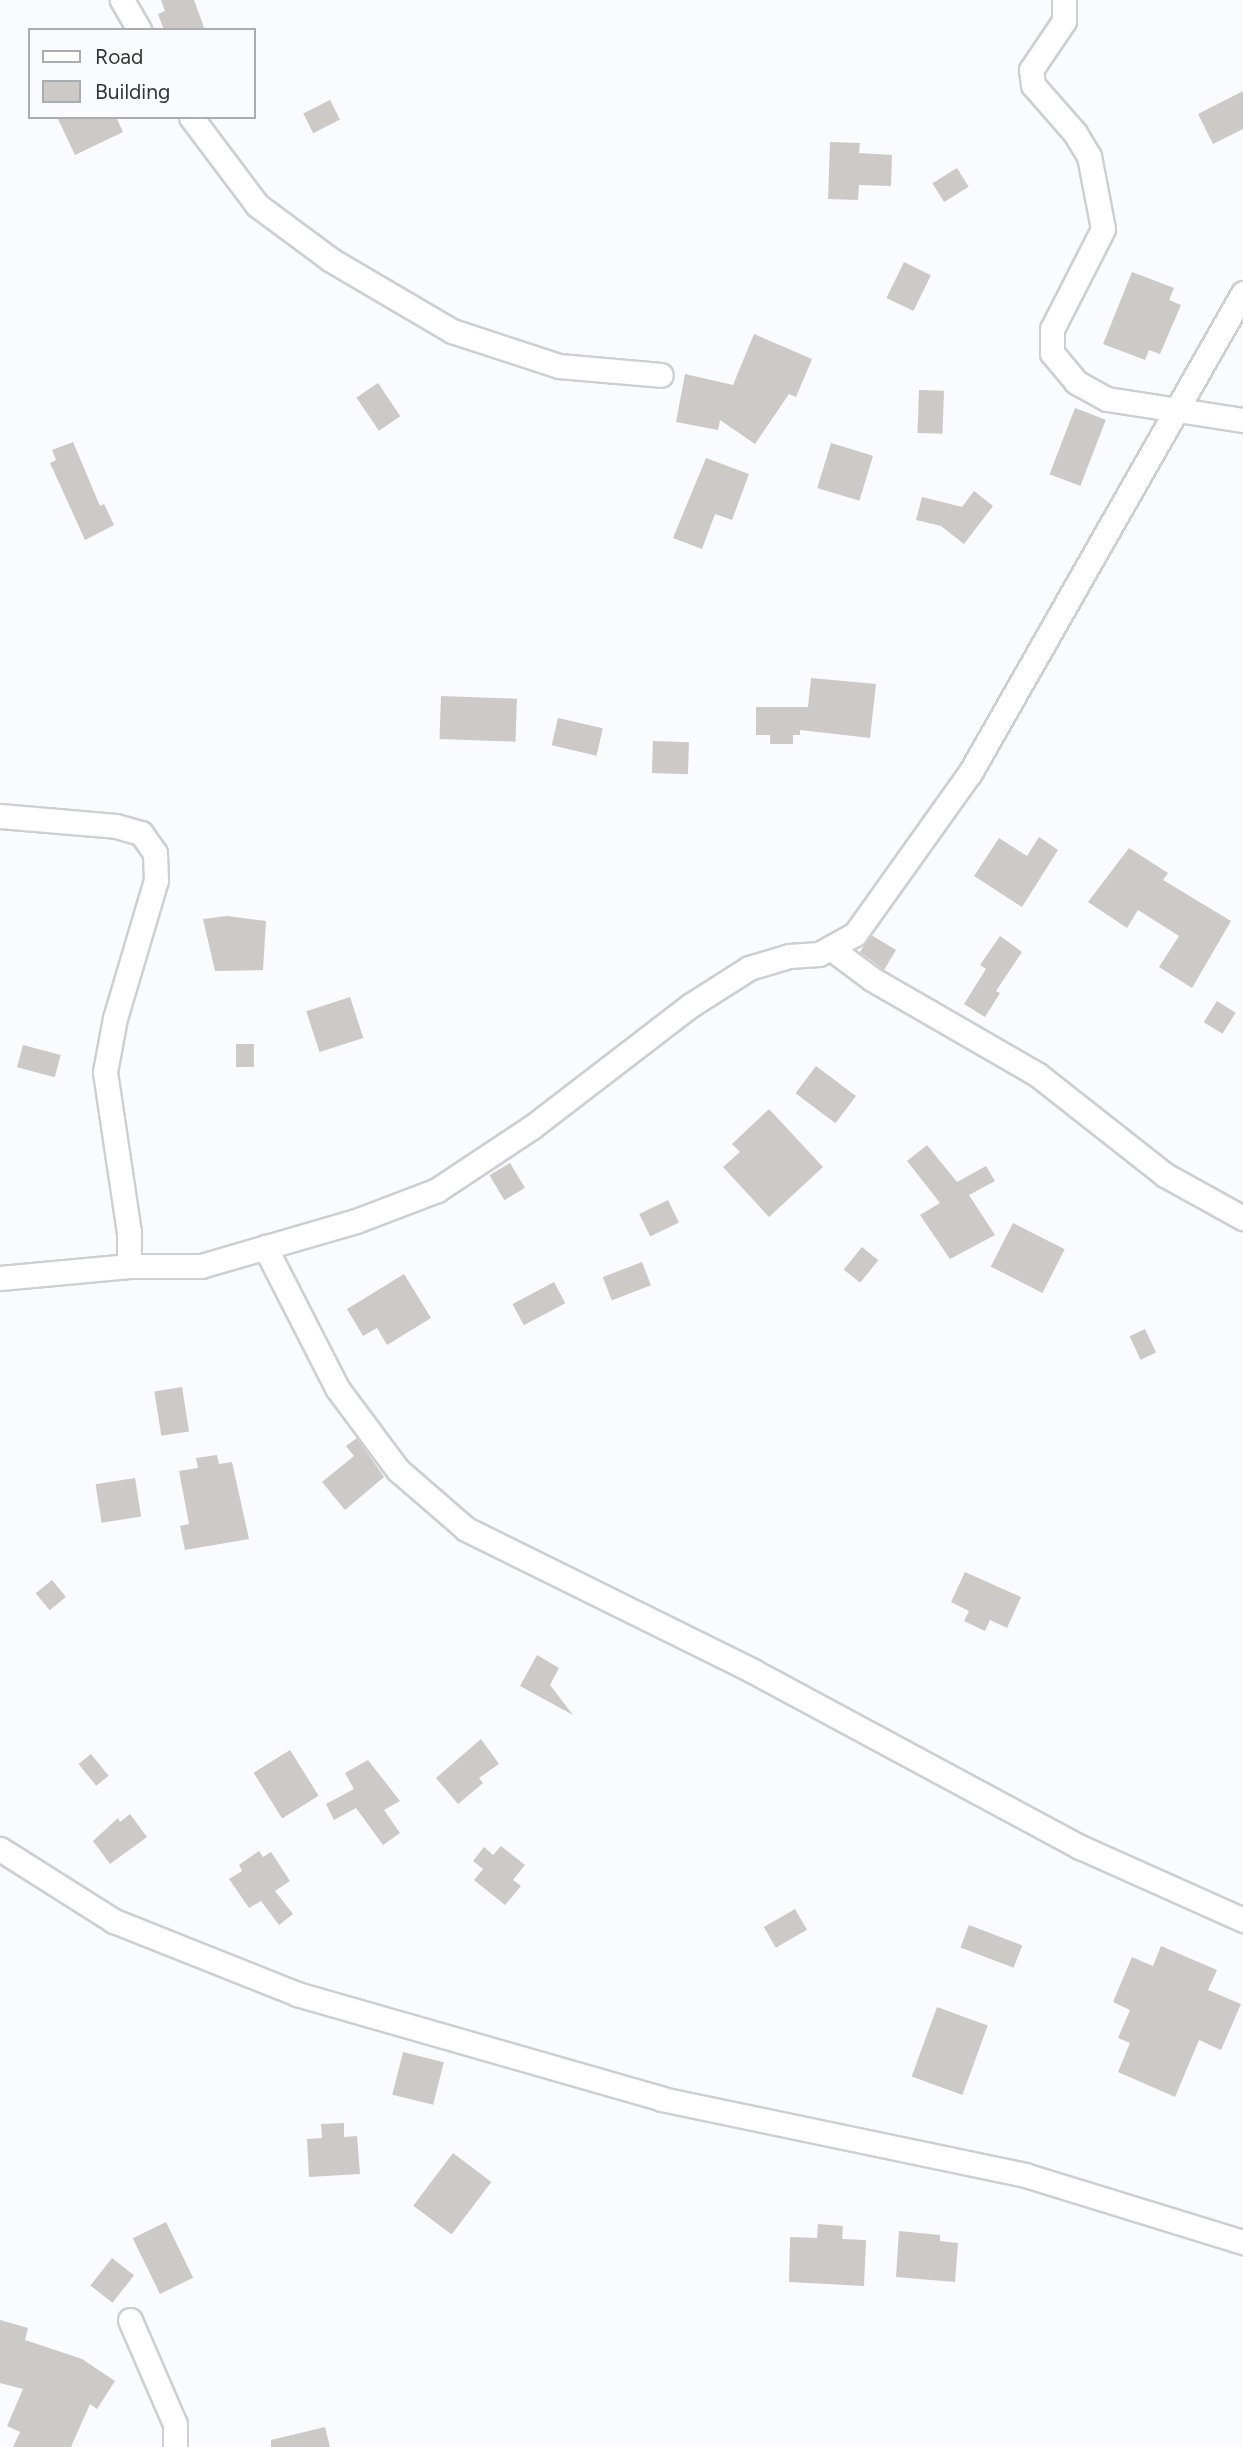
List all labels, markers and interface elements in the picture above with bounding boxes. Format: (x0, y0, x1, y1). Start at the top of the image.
legend (28, 28, 256, 119)
text: Road (95, 44, 143, 69)
text: Building (95, 79, 170, 104)

